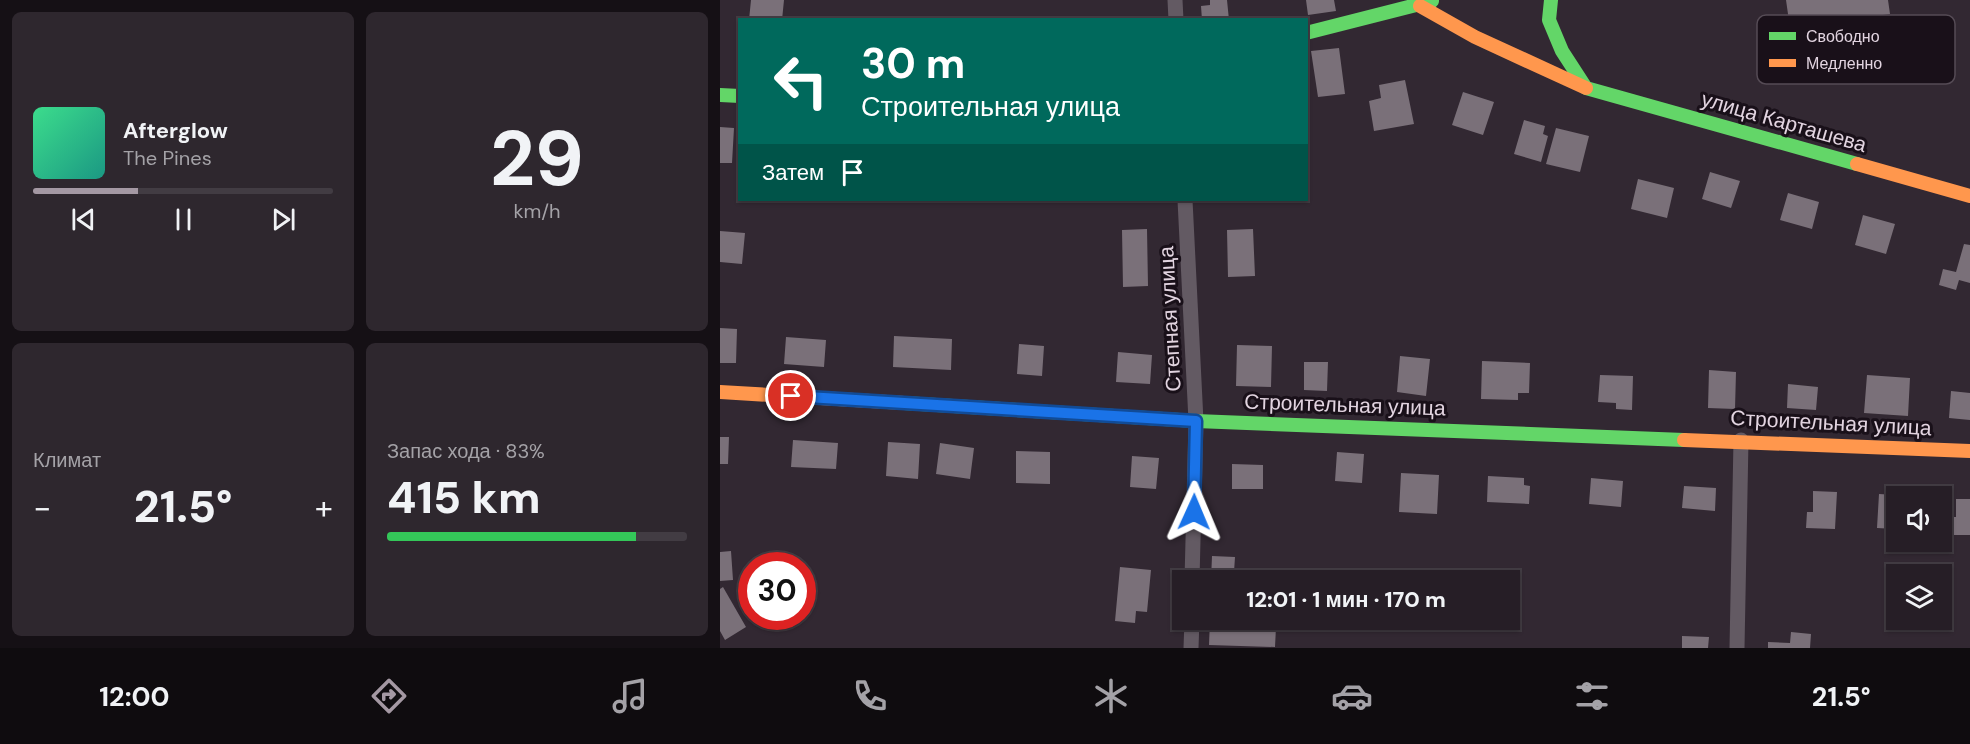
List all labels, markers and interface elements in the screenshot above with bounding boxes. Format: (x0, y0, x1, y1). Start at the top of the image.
legend (1757, 15, 1955, 84)
text: Свободно (1806, 26, 1880, 47)
text: 30 m (861, 36, 965, 91)
icon: left (762, 42, 840, 120)
text: Медленно (1806, 53, 1882, 74)
street label: улица Карташева (1698, 85, 1870, 159)
text: Строительная улица (861, 89, 1120, 124)
text: 29 (490, 108, 584, 209)
text: Afterglow (123, 116, 228, 145)
text: The Pines (123, 145, 212, 171)
icon: arrive (836, 156, 869, 189)
text: Затем (762, 158, 824, 187)
text: km/h (513, 198, 561, 224)
icon: previous (67, 203, 100, 236)
icon: pause (167, 203, 200, 236)
icon: next (267, 203, 300, 236)
street label: Степная улица (1152, 245, 1188, 392)
pin (765, 370, 816, 421)
icon: arrive (774, 379, 807, 412)
street label: Строительная улица (1244, 387, 1446, 423)
street label: Строительная улица (1730, 404, 1933, 442)
text: Запас хода · 83% (387, 438, 545, 464)
text: Климат (33, 447, 101, 473)
text: 415 km (387, 468, 541, 527)
text: 21.5° (134, 477, 232, 536)
position arrow (1162, 480, 1226, 544)
text: − (33, 486, 51, 529)
text: + (315, 486, 333, 529)
map controls (1886, 486, 1952, 630)
button: sound (1886, 486, 1952, 552)
speed limit sign: 30 (738, 552, 816, 630)
button: layers (1886, 564, 1952, 630)
text: 12:01 · 1 мин · 170 m (1246, 585, 1446, 614)
icon: directions (368, 675, 410, 717)
icon: music (609, 675, 651, 717)
icon: phone (849, 675, 891, 717)
icon: climate (1090, 675, 1132, 717)
icon: car (1331, 675, 1373, 717)
icon: filters (1571, 675, 1613, 717)
text: 12:00 (99, 679, 170, 714)
text: 21.5° (1812, 679, 1871, 714)

